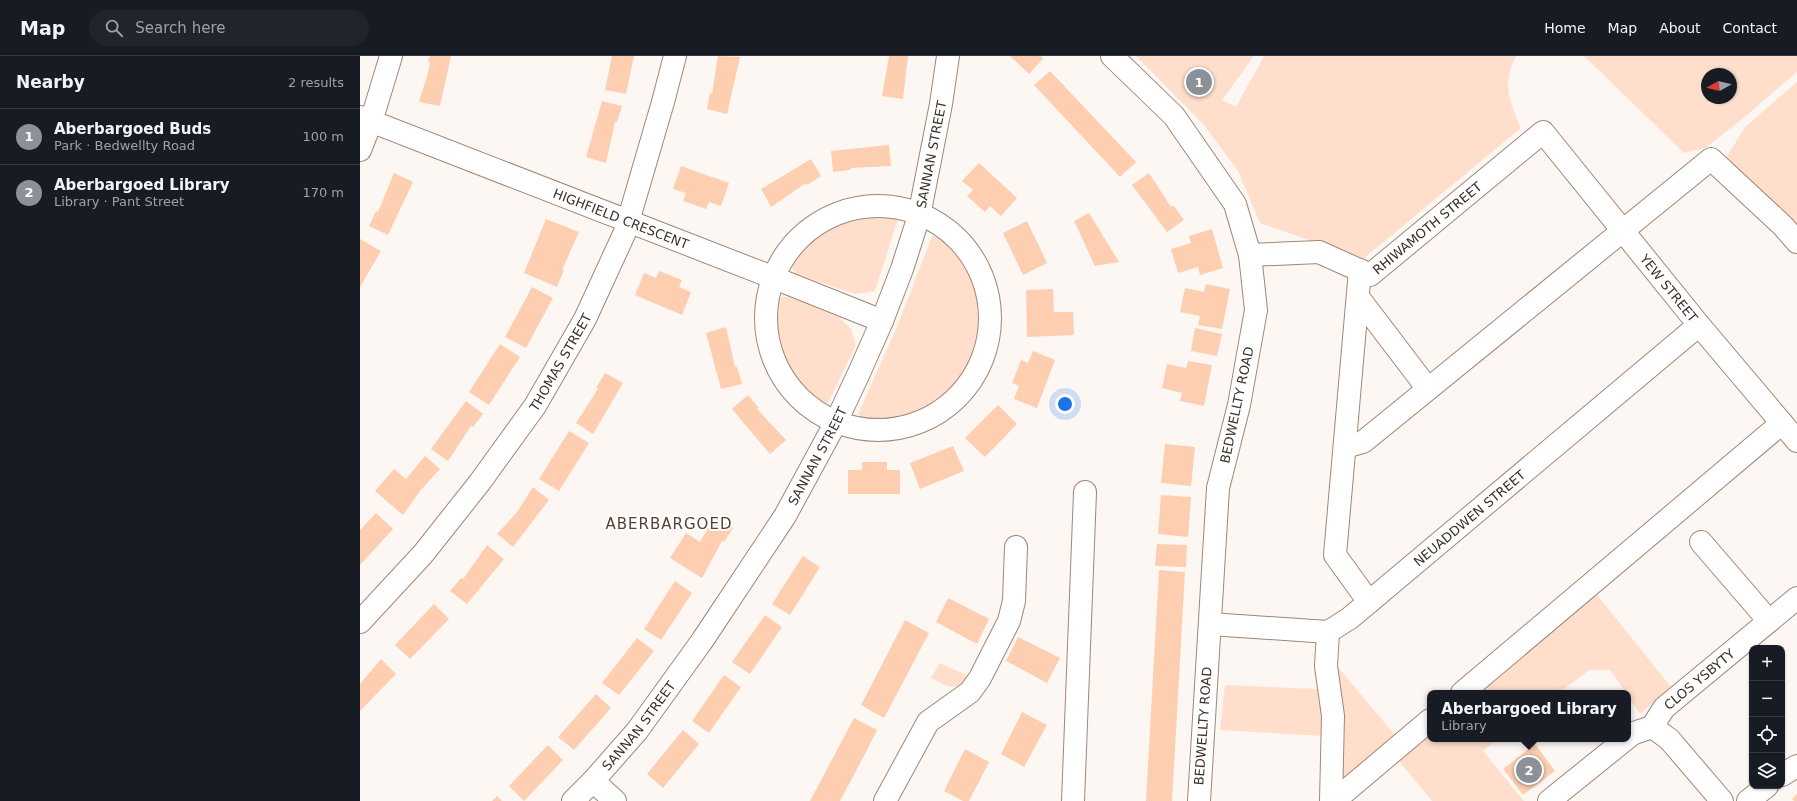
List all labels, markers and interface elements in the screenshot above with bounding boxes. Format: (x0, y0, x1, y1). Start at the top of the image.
search box (89, 10, 369, 46)
text: Map (20, 17, 65, 39)
icon: search (103, 17, 125, 39)
text: Search here (135, 19, 225, 37)
text: Home (1544, 20, 1586, 36)
text: Map (1608, 20, 1637, 36)
text: About (1659, 20, 1701, 36)
text: Contact (1723, 20, 1777, 36)
pin: 1 (1186, 67, 1212, 97)
north arrow (1701, 68, 1737, 104)
text: Nearby (16, 72, 85, 92)
text: 2 results (288, 75, 344, 90)
street label: SANNAN STREET (913, 99, 949, 210)
text: Aberbargoed Buds (54, 120, 211, 138)
text: 1 (24, 129, 34, 144)
text: 100 m (302, 129, 344, 144)
text: Park · Bedwellty Road (54, 138, 195, 153)
text: Aberbargoed Library (54, 176, 229, 194)
street label: RHIWAMOTH STREET (1370, 178, 1485, 277)
text: 2 (24, 185, 34, 200)
text: 170 m (302, 185, 344, 200)
street label: HIGHFIELD CRESCENT (551, 185, 691, 251)
text: Library · Pant Street (54, 194, 184, 209)
street label: YEW STREET (1637, 250, 1701, 325)
street label: THOMAS STREET (526, 311, 594, 415)
street label: BEDWELLTY ROAD (1217, 345, 1257, 465)
your location (1055, 394, 1075, 414)
street label: SANNAN STREET (785, 405, 850, 508)
street label: NEUADDWEN STREET (1410, 467, 1528, 569)
district label: ABERBARGOED (606, 515, 732, 533)
map controls (1749, 645, 1785, 789)
button: + (1749, 645, 1785, 681)
street label: CLOS YSBYTY (1661, 646, 1737, 712)
street label: BEDWELLTY ROAD (1191, 666, 1215, 786)
street label: SANNAN STREET (599, 678, 678, 773)
button: − (1749, 681, 1785, 717)
popup (1427, 690, 1631, 742)
text: Aberbargoed Library (1441, 700, 1617, 718)
button: locate (1749, 717, 1785, 753)
text: Library (1441, 718, 1487, 733)
button: layers (1749, 753, 1785, 789)
pin: 2 (1516, 755, 1542, 785)

